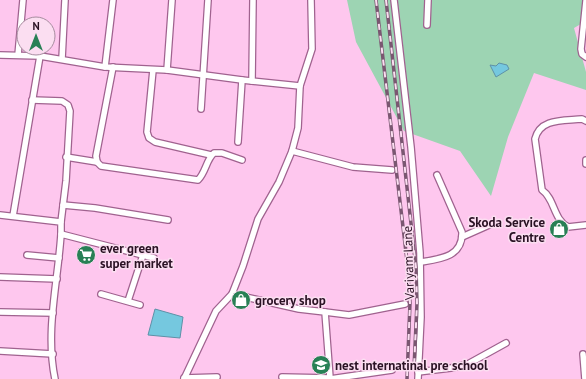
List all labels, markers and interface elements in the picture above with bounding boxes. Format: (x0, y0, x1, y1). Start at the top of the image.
north arrow (16, 16, 56, 56)
text: N (32, 19, 40, 33)
place label: Skoda Service Centre (468, 214, 545, 246)
shop icon: Skoda Service Centre (548, 218, 570, 240)
street label: Variyam Lane (399, 226, 418, 301)
place label: ever green super market (100, 240, 173, 272)
supermarket icon: ever green super market (75, 244, 97, 266)
shop icon: grocery shop (230, 289, 252, 311)
place label: grocery shop (255, 292, 326, 309)
school or university icon: nest internatinal pre school (310, 354, 332, 376)
place label: nest internatinal pre school (335, 357, 488, 374)

